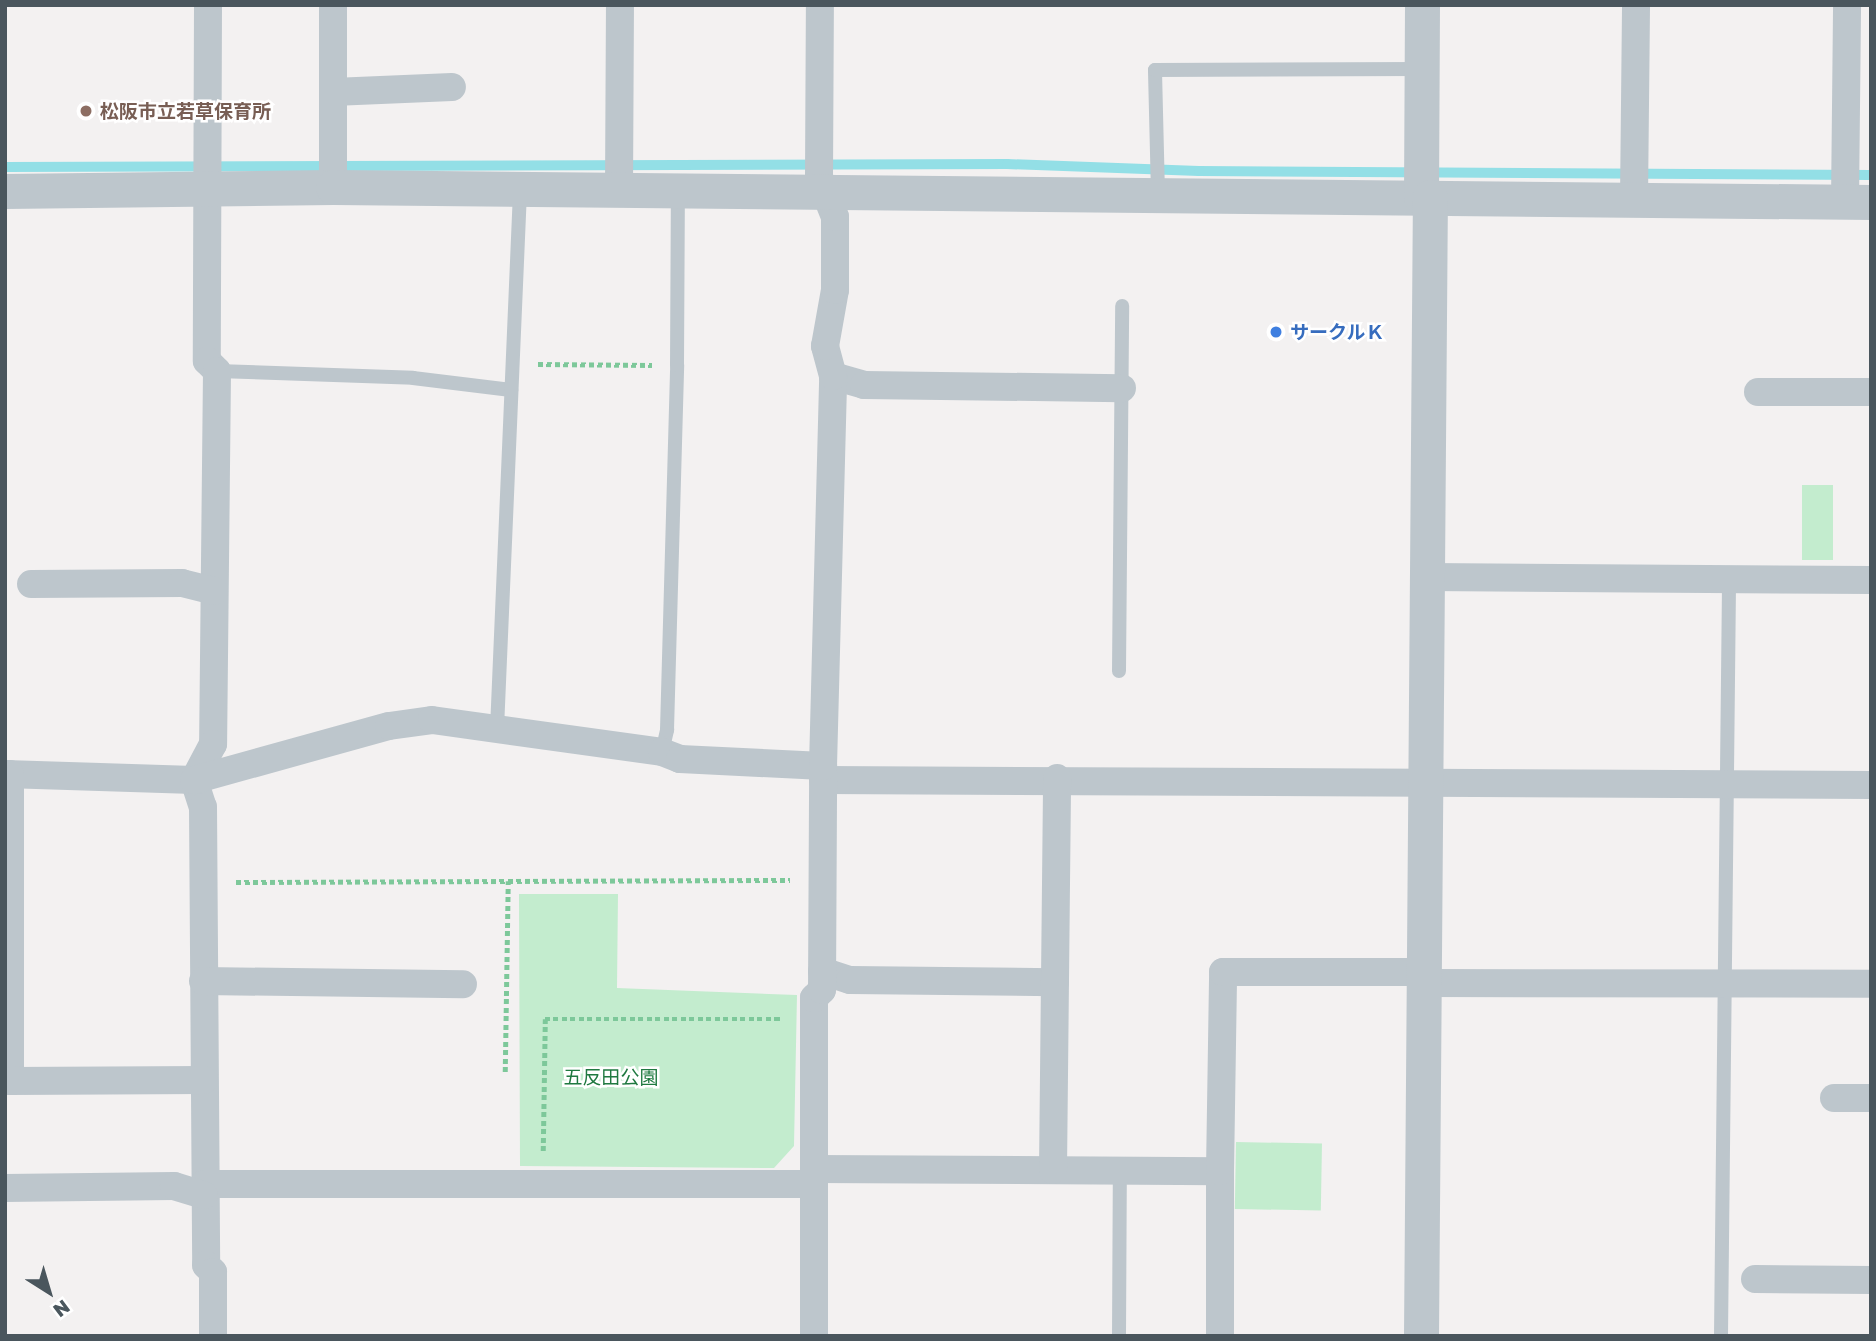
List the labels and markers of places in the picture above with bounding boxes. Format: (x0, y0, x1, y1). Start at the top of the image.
place label: 松阪市立若草保育所 (100, 100, 271, 122)
marker: 松阪市立若草保育所 (78, 103, 94, 119)
place label: サークルＫ (1290, 321, 1385, 343)
marker: サークルＫ (1268, 324, 1284, 340)

